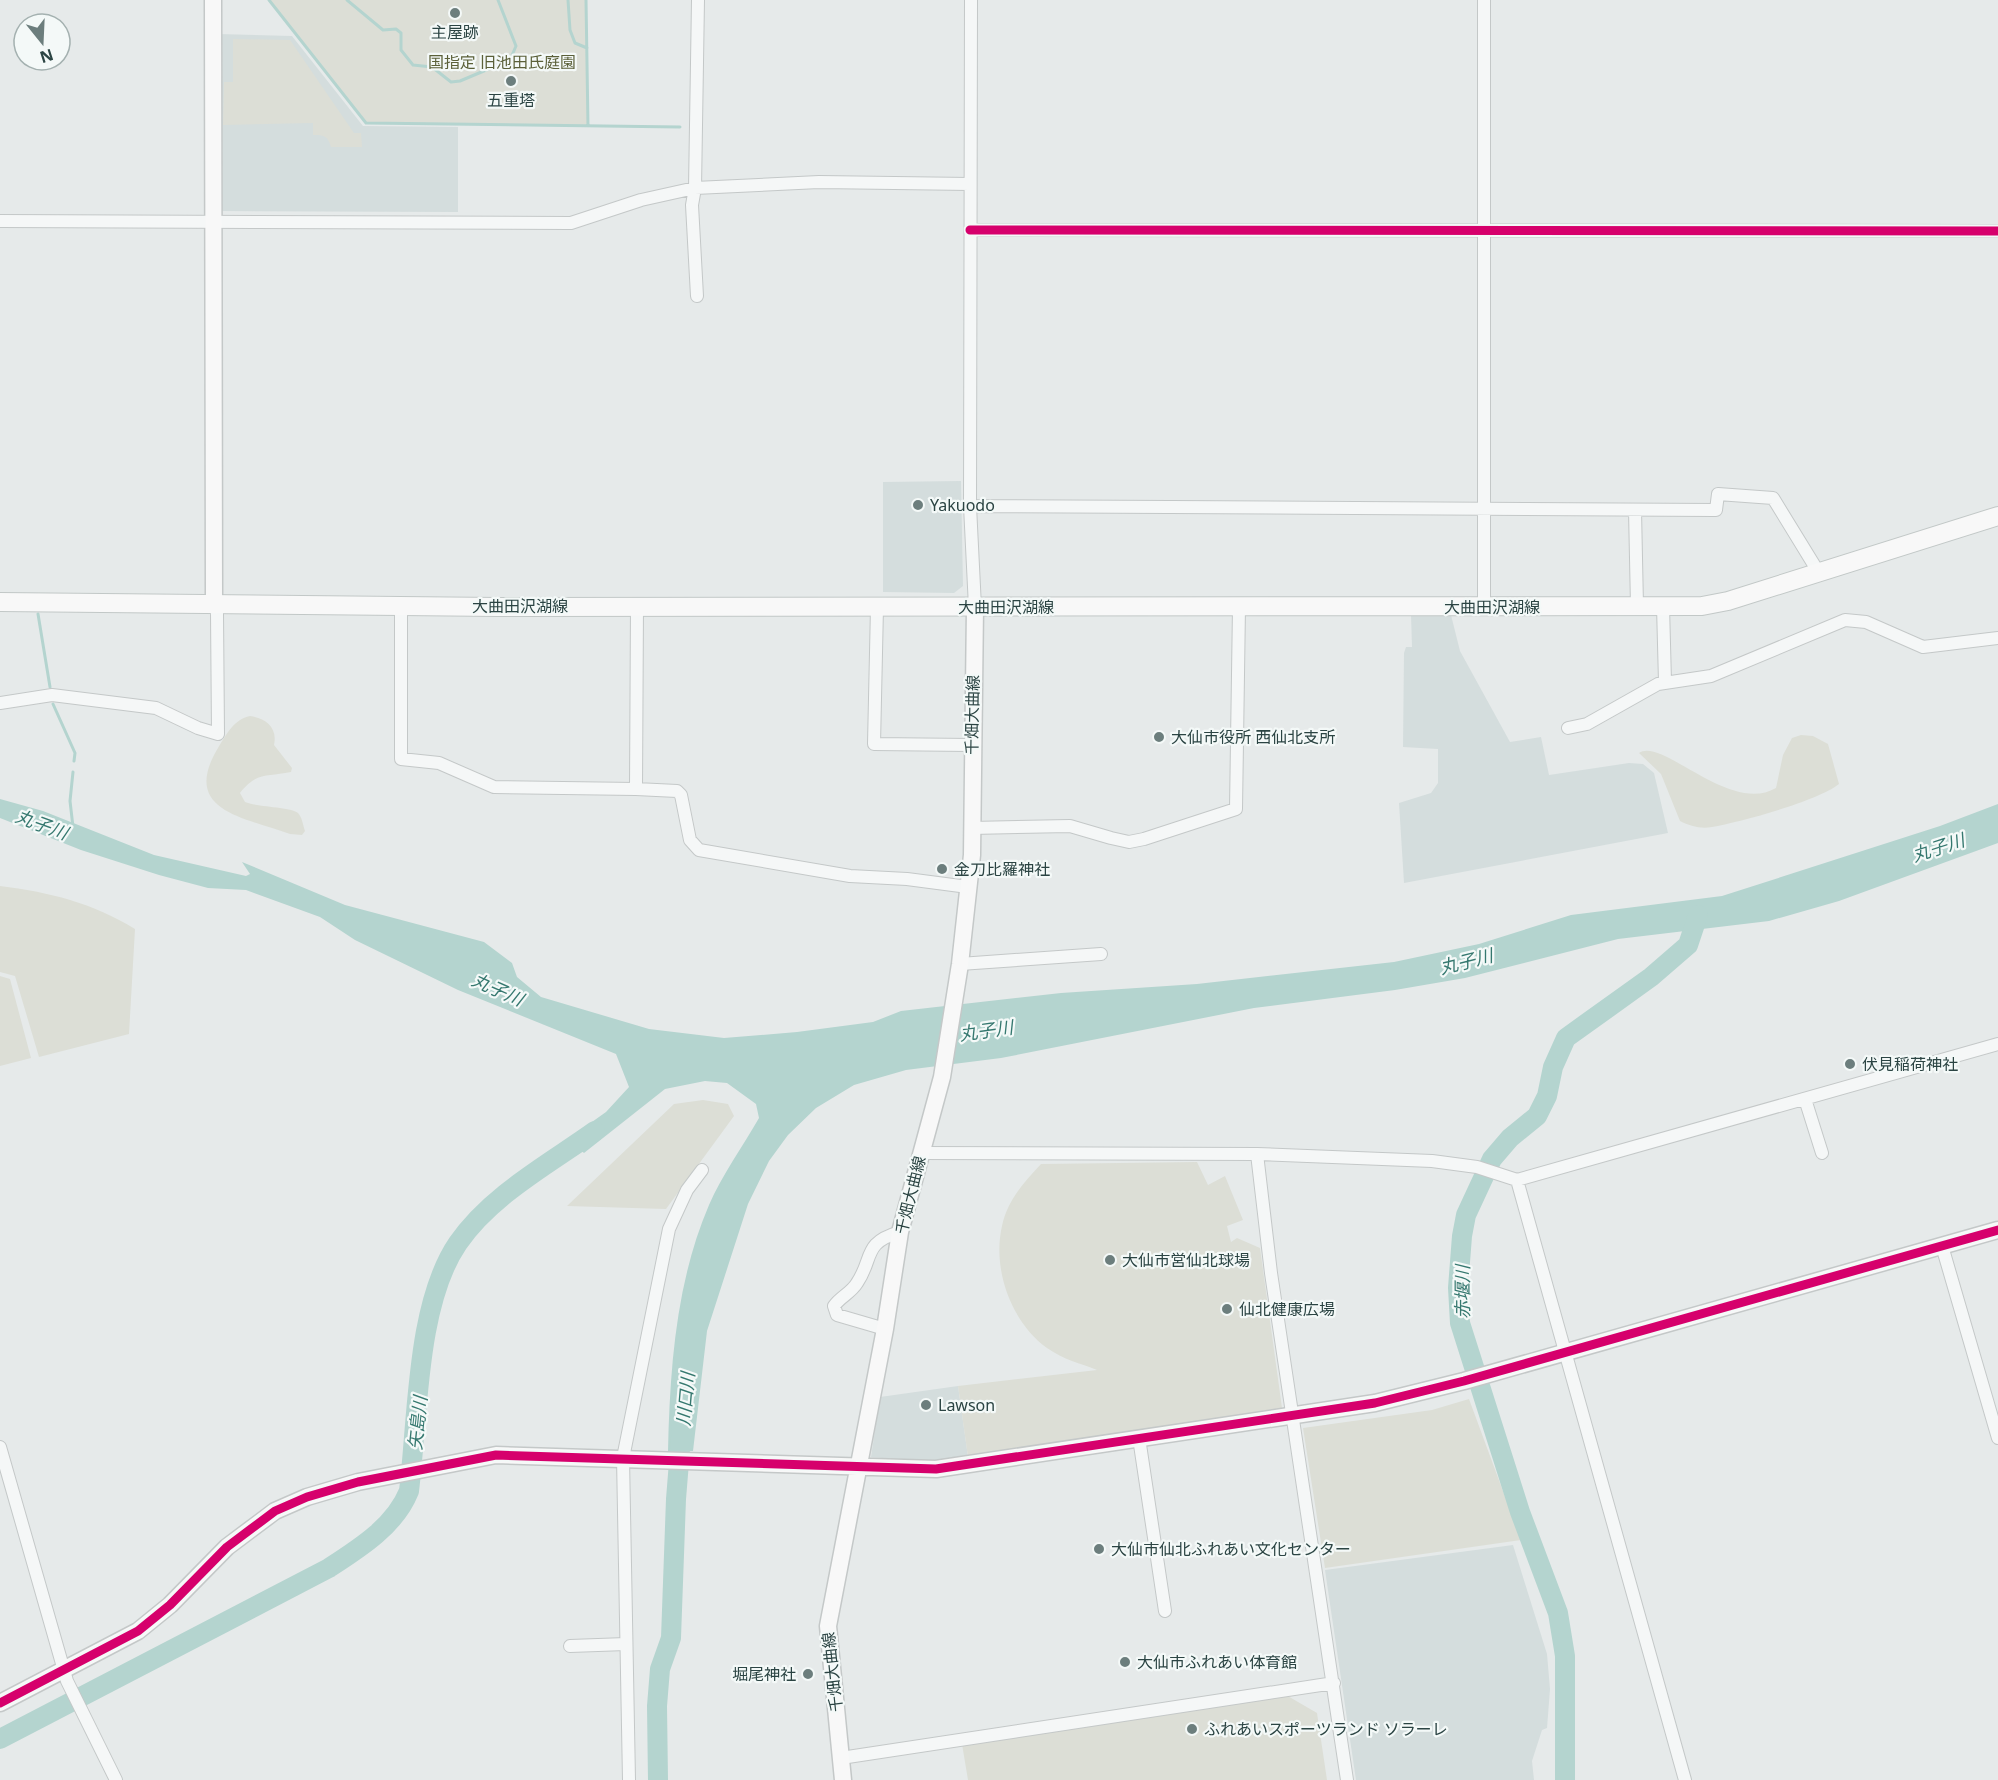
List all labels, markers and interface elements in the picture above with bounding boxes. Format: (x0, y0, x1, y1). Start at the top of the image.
marker: 主屋跡 (448, 6, 462, 20)
north arrow (12, 12, 72, 72)
place label: 主屋跡 (431, 21, 479, 43)
text: N (37, 44, 56, 69)
park label: 国指定 旧池田氏庭園 (428, 51, 576, 73)
marker: 五重塔 (504, 74, 518, 88)
place label: 五重塔 (487, 89, 535, 111)
place label: Yakuodo (930, 494, 995, 516)
marker: Yakuodo (911, 498, 925, 512)
street label: 大曲田沢湖線 (472, 595, 568, 617)
street label: 大曲田沢湖線 (958, 596, 1054, 618)
street label: 大曲田沢湖線 (1444, 596, 1540, 618)
street label: 千畑大曲線 (960, 675, 984, 755)
place label: 大仙市役所 西仙北支所 (1171, 726, 1335, 748)
marker: 大仙市役所 西仙北支所 (1152, 730, 1166, 744)
water label: 丸子川 (13, 803, 73, 845)
water label: 丸子川 (1909, 827, 1969, 867)
place label: 金刀比羅神社 (954, 858, 1050, 880)
marker: 金刀比羅神社 (935, 862, 949, 876)
water label: 丸子川 (1437, 942, 1497, 979)
water label: 丸子川 (468, 967, 529, 1012)
water label: 丸子川 (958, 1014, 1016, 1046)
place label: 伏見稲荷神社 (1862, 1053, 1958, 1075)
marker: 伏見稲荷神社 (1843, 1057, 1857, 1071)
street label: 千畑大曲線 (890, 1154, 930, 1236)
place label: 大仙市営仙北球場 (1122, 1249, 1250, 1271)
marker: 大仙市営仙北球場 (1103, 1253, 1117, 1267)
water label: 赤堰川 (1450, 1263, 1474, 1319)
place label: 仙北健康広場 (1239, 1298, 1335, 1320)
marker: 仙北健康広場 (1220, 1302, 1234, 1316)
water label: 川口川 (671, 1369, 699, 1427)
water label: 矢島川 (402, 1393, 432, 1451)
place label: Lawson (938, 1394, 995, 1416)
marker: Lawson (919, 1398, 933, 1412)
place label: 大仙市仙北ふれあい文化センター (1111, 1538, 1351, 1560)
marker: 大仙市仙北ふれあい文化センター (1092, 1542, 1106, 1556)
street label: 千畑大曲線 (817, 1631, 847, 1713)
place label: 大仙市ふれあい体育館 (1137, 1651, 1297, 1673)
marker: 大仙市ふれあい体育館 (1118, 1655, 1132, 1669)
place label: 堀尾神社 (732, 1663, 796, 1685)
marker: 堀尾神社 (801, 1667, 815, 1681)
place label: ふれあいスポーツランド ソラーレ (1204, 1718, 1448, 1740)
marker: ふれあいスポーツランド ソラーレ (1185, 1722, 1199, 1736)

